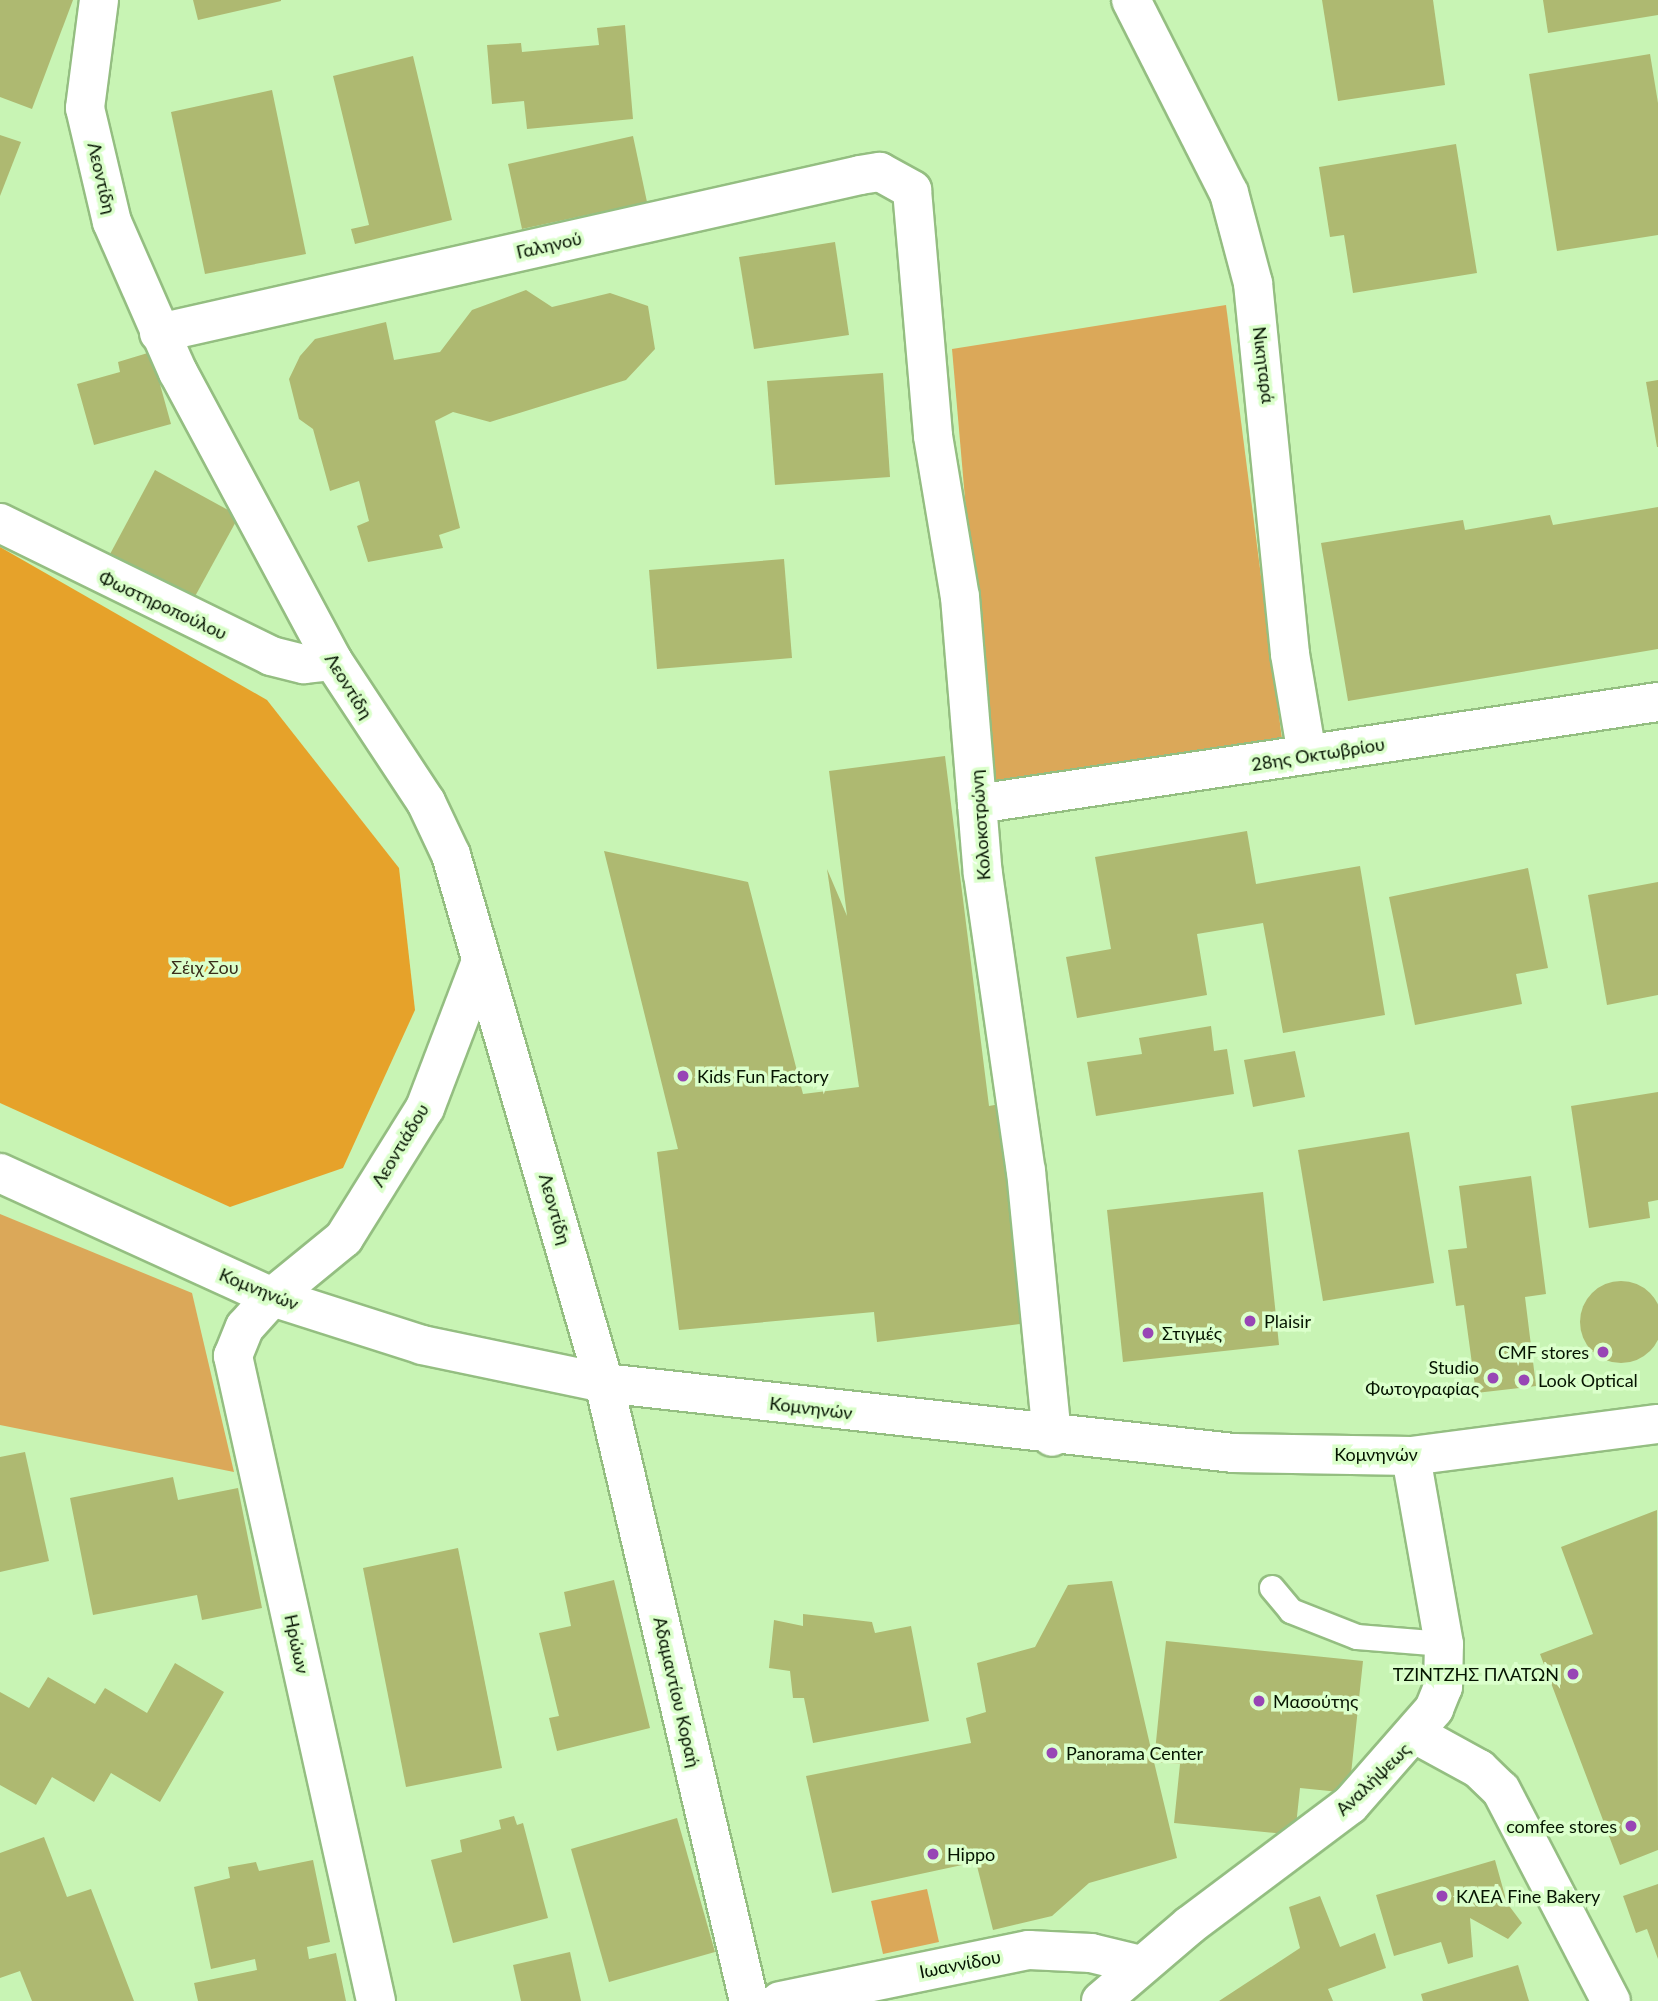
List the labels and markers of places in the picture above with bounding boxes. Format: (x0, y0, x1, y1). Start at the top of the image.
place label: Kids Fun Factory (697, 1065, 829, 1087)
marker: Kids Fun Factory (675, 1068, 691, 1084)
place label: Plaisir (1264, 1310, 1311, 1332)
marker: Plaisir (1242, 1313, 1258, 1329)
place label: Στιγμές (1162, 1322, 1222, 1344)
marker: Στιγμές (1140, 1325, 1156, 1341)
place label: CMF stores (1498, 1341, 1589, 1363)
marker: CMF stores (1595, 1344, 1611, 1360)
place label: Studio Φωτογραφίας (1365, 1357, 1479, 1400)
place label: Look Optical (1538, 1369, 1638, 1391)
marker: Studio Φωτογραφίας (1485, 1370, 1501, 1386)
marker: Look Optical (1516, 1372, 1532, 1388)
place label: ΤΖΙΝΤΖΗΣ ΠΛΑΤΩΝ (1393, 1663, 1559, 1685)
marker: ΤΖΙΝΤΖΗΣ ΠΛΑΤΩΝ (1565, 1666, 1581, 1682)
place label: Μασούτης (1273, 1690, 1358, 1712)
marker: Μασούτης (1251, 1693, 1267, 1709)
place label: Panorama Center (1066, 1742, 1203, 1764)
marker: Panorama Center (1044, 1745, 1060, 1761)
place label: comfee stores (1506, 1815, 1617, 1837)
marker: comfee stores (1623, 1818, 1639, 1834)
place label: Hippo (947, 1843, 995, 1865)
marker: Hippo (925, 1846, 941, 1862)
place label: ΚΛΕΑ Fine Bakery (1456, 1885, 1600, 1907)
marker: ΚΛΕΑ Fine Bakery (1434, 1888, 1450, 1904)

